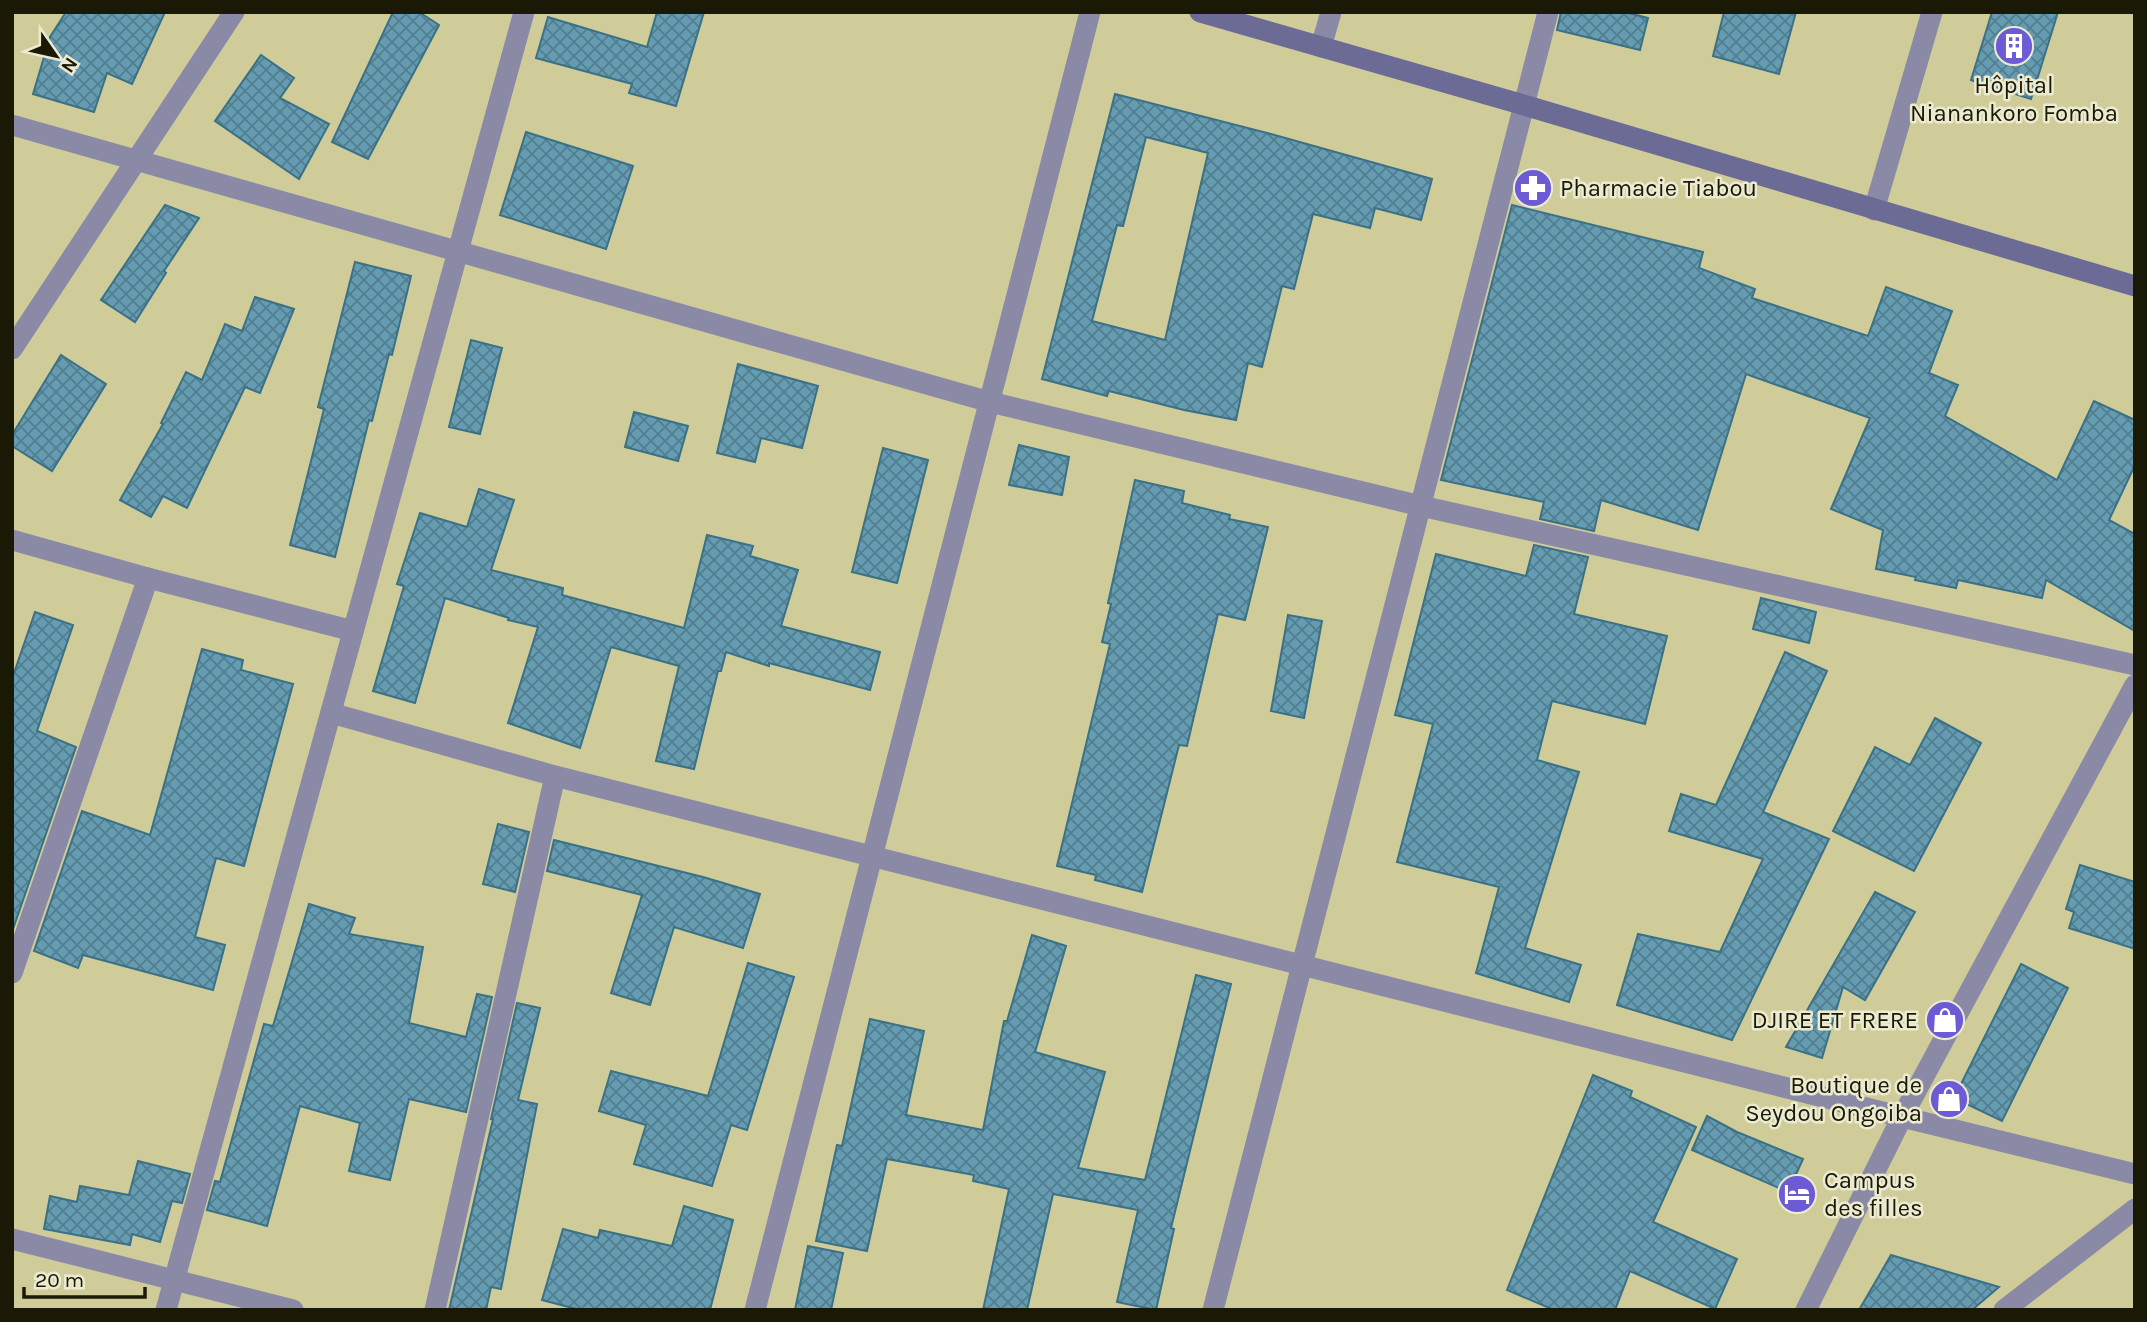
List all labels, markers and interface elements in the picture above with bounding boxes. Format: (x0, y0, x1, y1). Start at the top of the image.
north arrow (21, 21, 91, 91)
building icon: Hôpital Nianankoro Fomba (1993, 25, 2035, 67)
text: N (56, 53, 82, 77)
place label: Hôpital Nianankoro Fomba (1910, 71, 2118, 127)
pharmacy icon: Pharmacie Tiabou (1512, 167, 1554, 209)
place label: Pharmacie Tiabou (1560, 174, 1757, 202)
shop icon: DJIRE ET FRERE (1924, 999, 1966, 1041)
place label: DJIRE ET FRERE (1752, 1006, 1918, 1034)
place label: Boutique de Seydou Ongoiba (1745, 1071, 1922, 1127)
shop icon: Boutique de Seydou Ongoiba (1928, 1078, 1970, 1120)
place label: Campus des filles (1824, 1166, 1923, 1222)
hotel icon: Campus des filles (1776, 1173, 1818, 1215)
scale bar (24, 1256, 145, 1300)
text: 20 m (35, 1268, 84, 1292)

